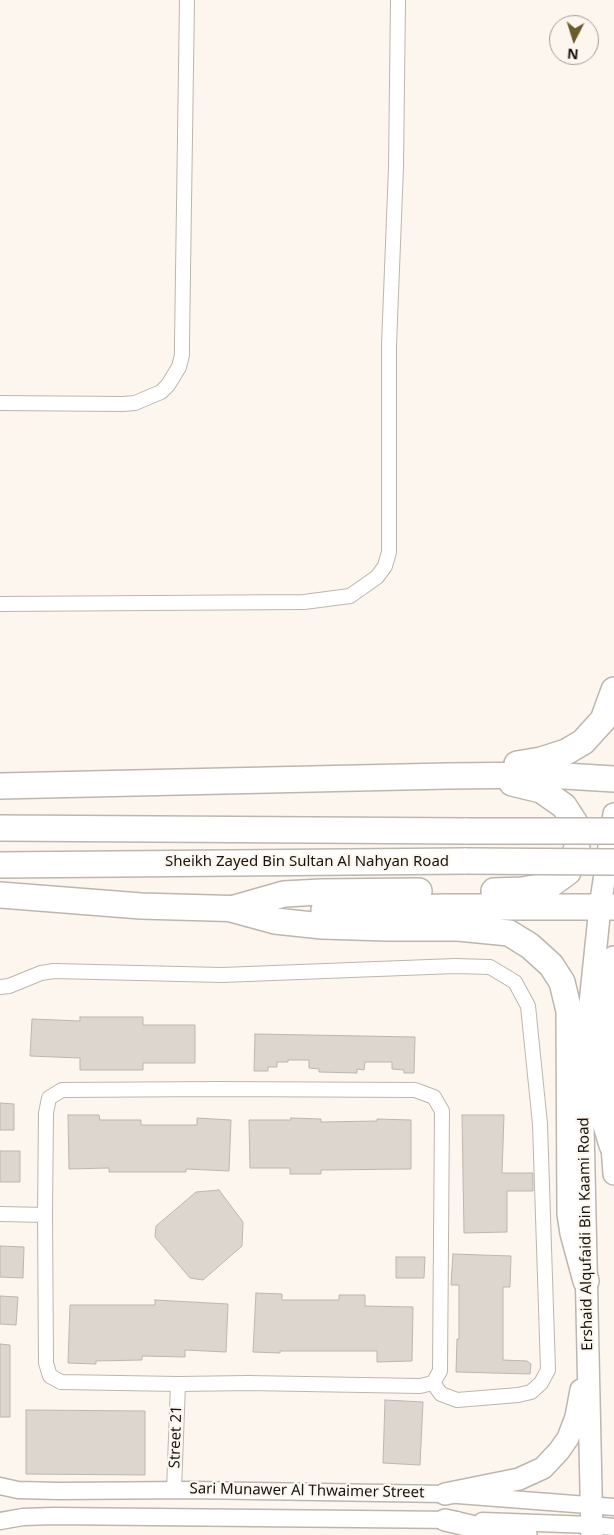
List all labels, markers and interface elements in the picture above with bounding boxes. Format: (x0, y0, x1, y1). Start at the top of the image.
north arrow (549, 15, 599, 65)
text: N (566, 44, 579, 64)
street label: Sheikh Zayed Bin Sultan Al Nahyan Road (165, 853, 449, 871)
street label: Ershaid Alqufaidi Bin Kaami Road (575, 1117, 597, 1351)
street label: Street 21 (166, 1405, 186, 1469)
street label: Sari Munawer Al Thwaimer Street (189, 1480, 425, 1502)

